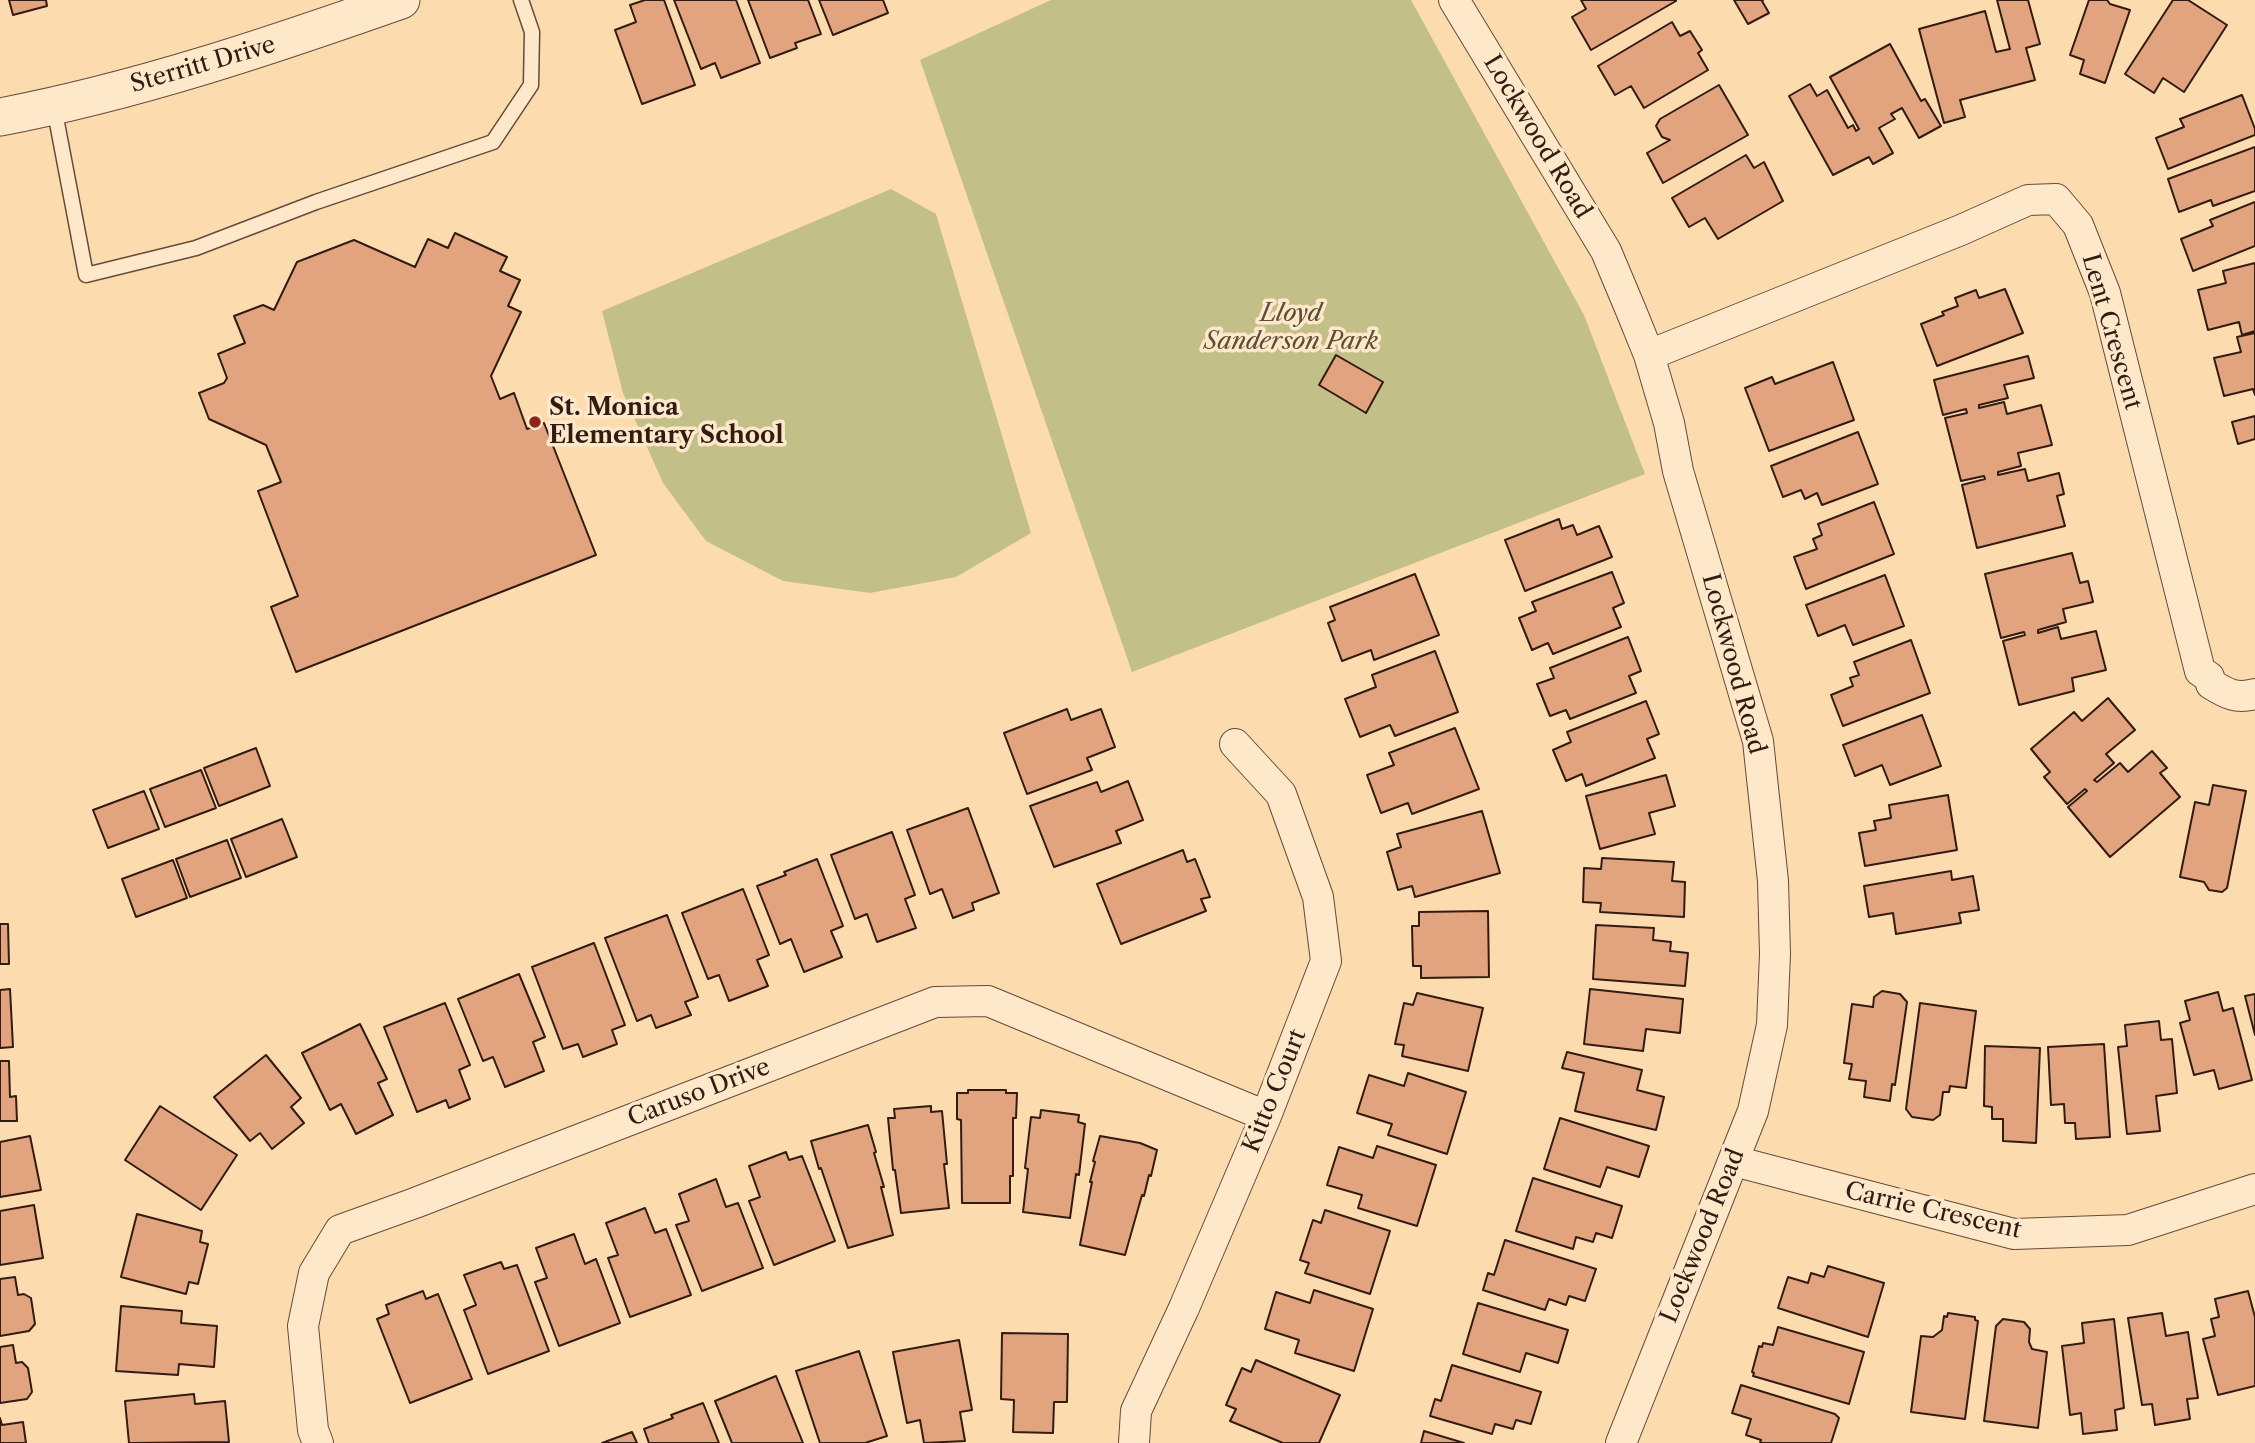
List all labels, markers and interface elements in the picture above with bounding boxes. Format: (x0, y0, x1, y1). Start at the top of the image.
street label: Sterritt Drive (127, 31, 279, 99)
street label: Lockwood Road (1477, 50, 1597, 224)
street label: Lent Crescent (2075, 251, 2147, 413)
park label: Lloyd Sanderson Park (1204, 300, 1378, 356)
place label: St. Monica Elementary School (549, 394, 784, 450)
marker: St. Monica Elementary School (527, 414, 543, 430)
street label: Lockwood Road (1695, 571, 1771, 757)
street label: Kitto Court (1237, 1025, 1313, 1157)
street label: Caruso Drive (624, 1053, 774, 1133)
street label: Lockwood Road (1655, 1145, 1751, 1327)
street label: Carrie Crescent (1842, 1177, 2024, 1245)

